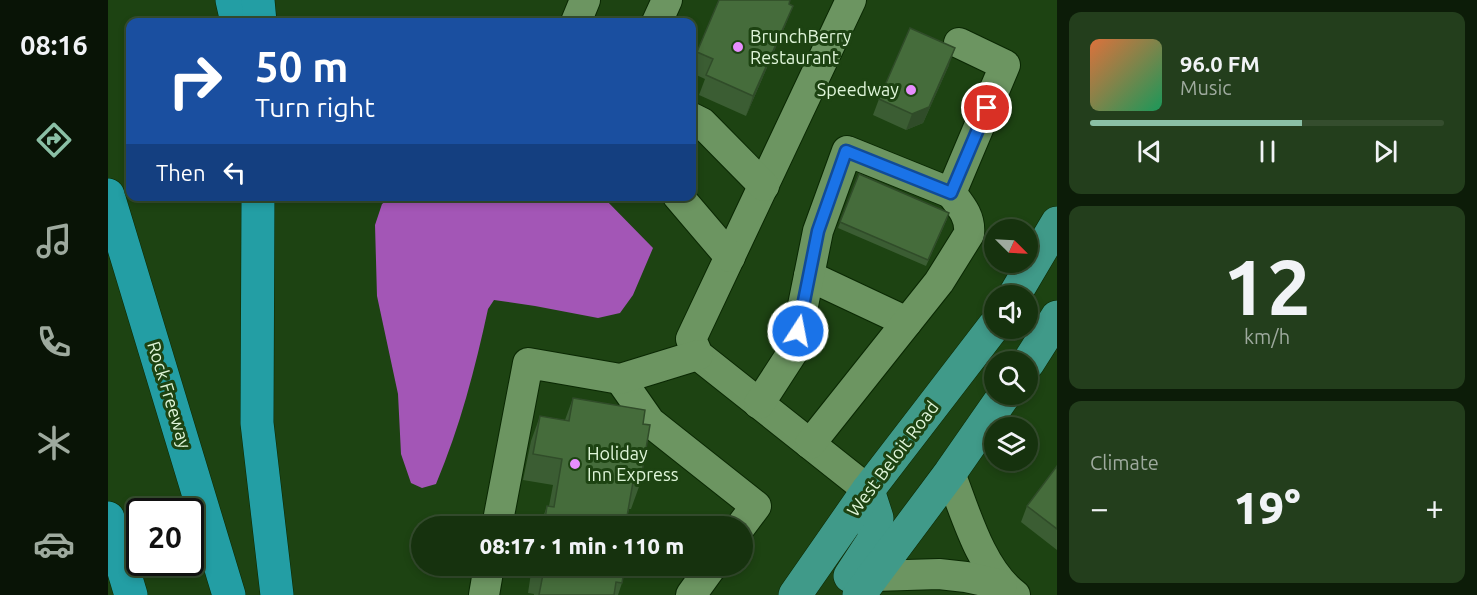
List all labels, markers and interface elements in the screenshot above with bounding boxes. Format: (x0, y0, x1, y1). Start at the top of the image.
place label: BrunchBerry Restaurant (750, 26, 852, 67)
text: 08:16 (20, 30, 88, 60)
marker: BrunchBerry Restaurant (731, 40, 745, 54)
icon: right (156, 42, 234, 120)
text: 50 m (255, 43, 349, 90)
text: 96.0 FM (1180, 51, 1260, 76)
text: Music (1180, 76, 1232, 99)
place label: Speedway (817, 79, 899, 99)
pin (961, 82, 1012, 133)
marker: Speedway (904, 83, 918, 97)
icon: arrive (970, 91, 1003, 124)
text: Turn right (255, 92, 375, 122)
icon: directions (33, 119, 75, 161)
icon: previous (1133, 135, 1166, 168)
icon: pause (1251, 135, 1284, 168)
icon: next (1369, 135, 1402, 168)
icon: left (218, 156, 251, 189)
text: Then (156, 160, 206, 185)
north arrow (984, 219, 1038, 273)
map controls (984, 219, 1038, 471)
icon: music (33, 220, 75, 262)
text: 12 (1223, 242, 1311, 330)
button: sound (984, 285, 1038, 339)
position arrow (766, 299, 830, 363)
icon: phone (33, 321, 75, 363)
text: km/h (1244, 325, 1290, 348)
street label: Rock Freeway (144, 339, 196, 451)
button: search (984, 351, 1038, 405)
street label: West Beloit Road (842, 397, 942, 520)
button: layers (984, 417, 1038, 471)
icon: climate (33, 422, 75, 464)
place label: Holiday Inn Express (587, 443, 679, 484)
text: Climate (1090, 451, 1159, 474)
marker: Holiday Inn Express (568, 457, 582, 471)
text: 19° (1233, 482, 1301, 533)
text: − (1090, 489, 1109, 526)
text: + (1425, 489, 1444, 526)
speed limit sign: 20 (126, 498, 204, 576)
icon: car (33, 523, 75, 565)
text: 08:17 · 1 min · 110 m (480, 533, 684, 558)

